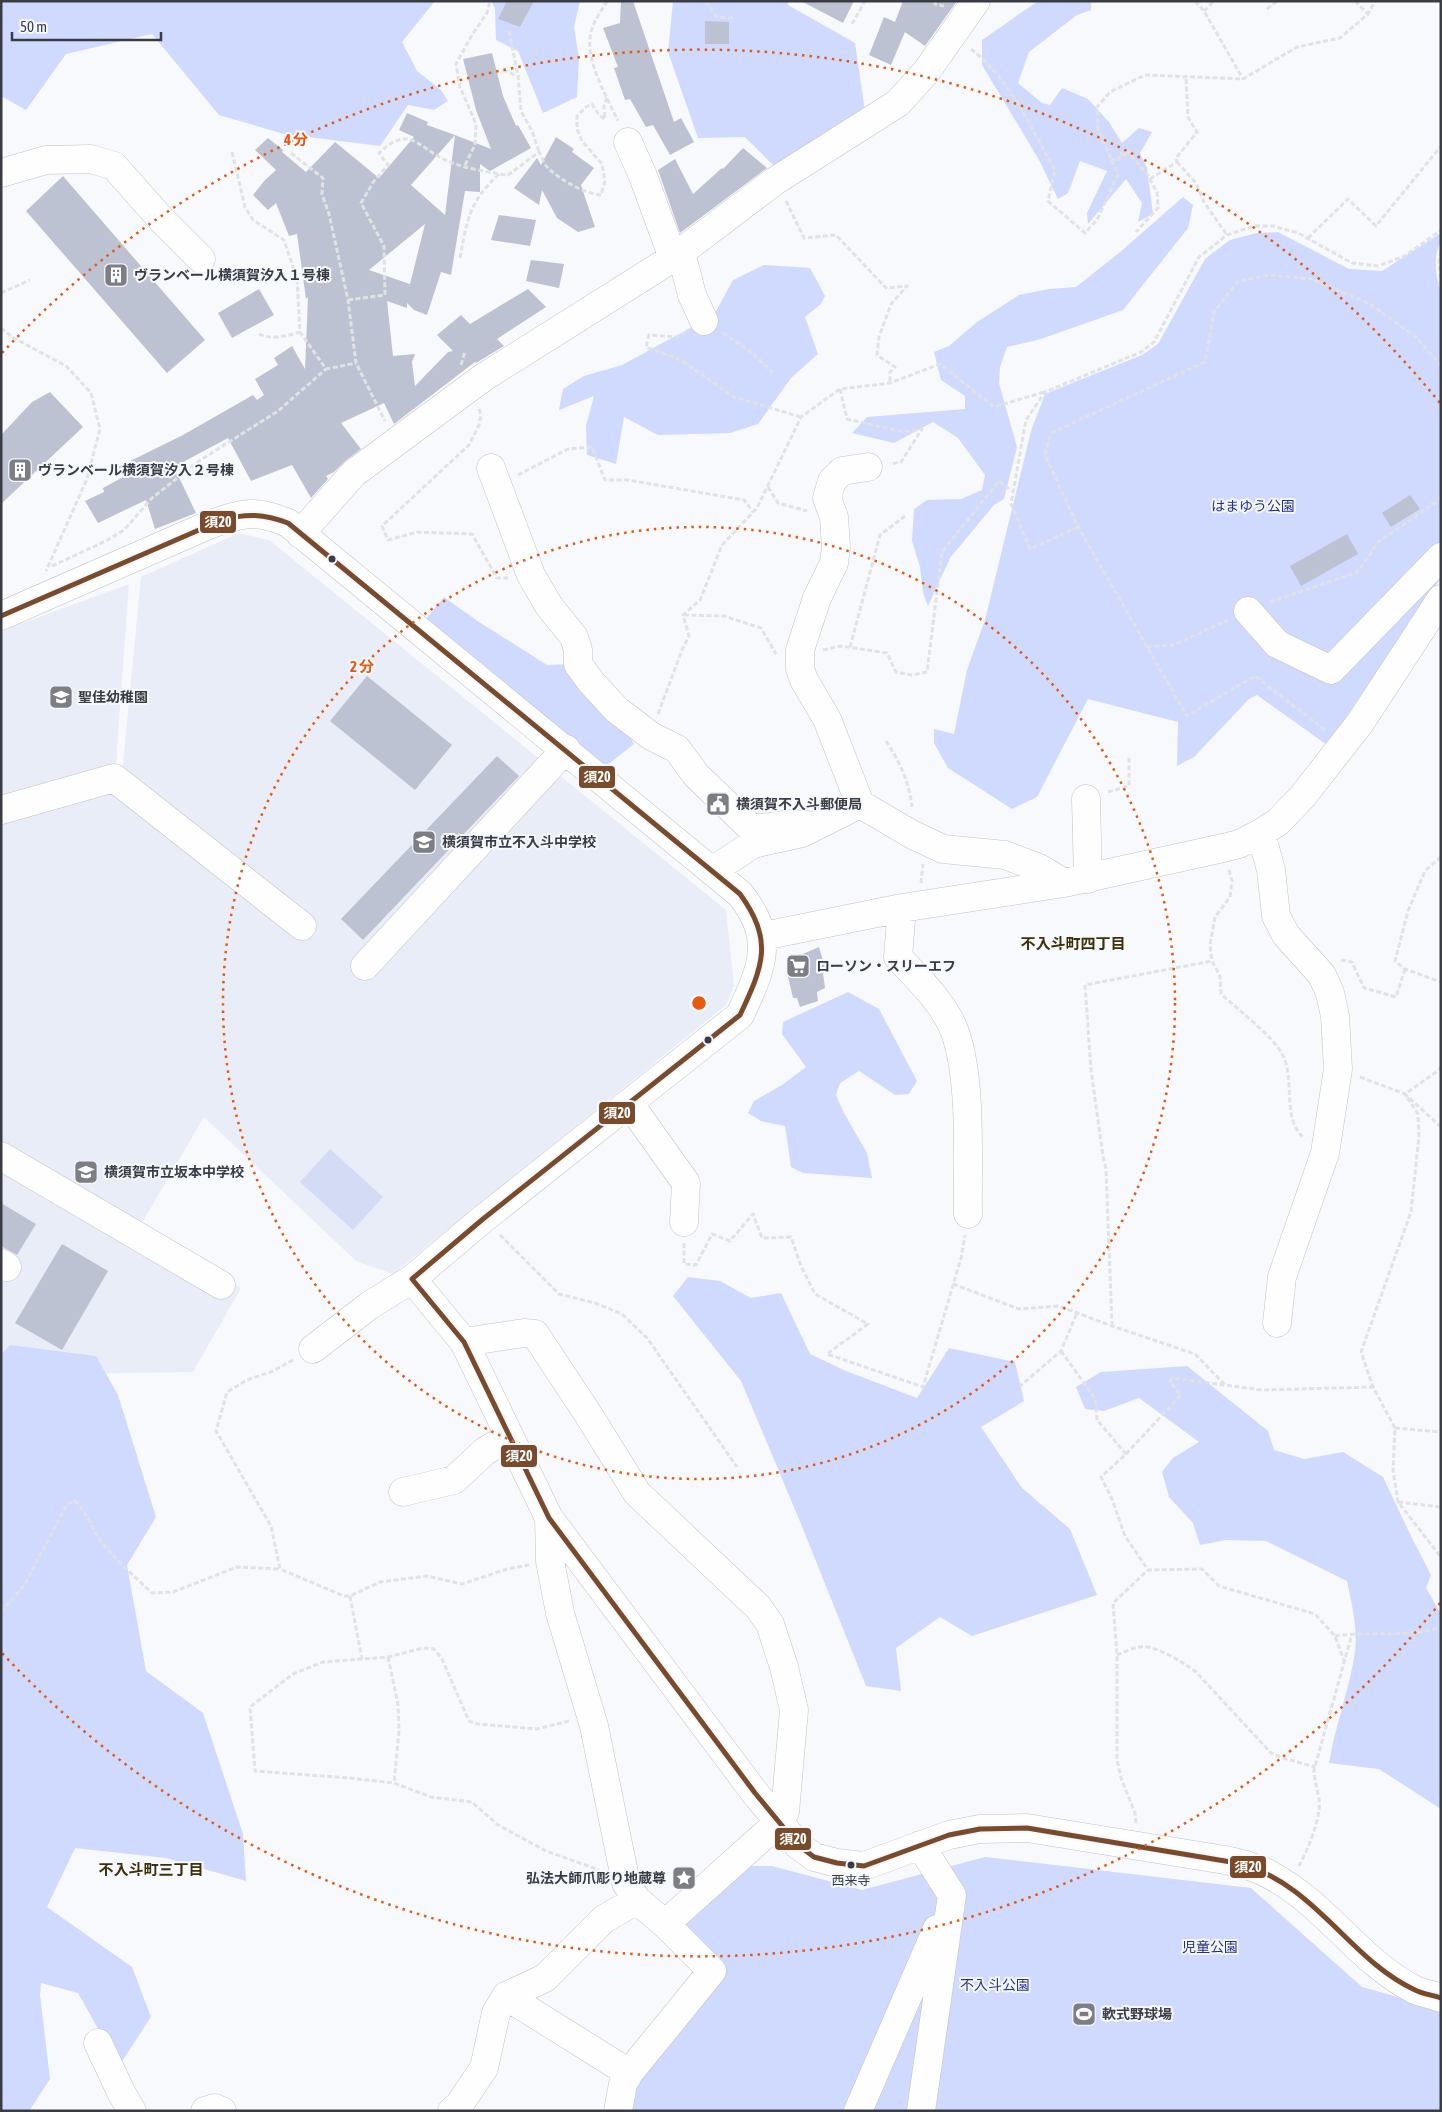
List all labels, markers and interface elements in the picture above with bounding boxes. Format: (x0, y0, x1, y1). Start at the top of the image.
scale bar (12, 10, 161, 42)
text: 50 m (20, 18, 47, 35)
text: 4 分 (283, 131, 308, 148)
building icon: ヴランベール横須賀汐入１号棟 (103, 262, 129, 288)
place label: ヴランベール横須賀汐入１号棟 (134, 267, 330, 283)
building icon: ヴランベール横須賀汐入２号棟 (7, 457, 33, 483)
place label: ヴランベール横須賀汐入２号棟 (38, 462, 234, 478)
park label: はまゆう公園 (1211, 498, 1295, 514)
line badge: 須20 (199, 510, 237, 534)
text: 須20 (204, 514, 232, 530)
unlabelled marker (327, 554, 337, 564)
text: 2 分 (350, 658, 374, 675)
school or university icon: 聖佳幼稚園 (48, 684, 74, 710)
place label: 聖佳幼稚園 (78, 689, 148, 705)
line badge: 須20 (578, 765, 616, 789)
text: 須20 (583, 769, 611, 785)
public building icon: 横須賀不入斗郵便局 (705, 791, 731, 817)
place label: 横須賀不入斗郵便局 (736, 796, 862, 812)
school or university icon: 横須賀市立不入斗中学校 (411, 829, 437, 855)
place label: 横須賀市立不入斗中学校 (442, 834, 596, 850)
district label: 不入斗町四丁目 (1020, 935, 1126, 952)
supermarket icon: ローソン・スリーエフ (785, 953, 811, 979)
place label: ローソン・スリーエフ (816, 958, 956, 974)
centre of rings (690, 994, 708, 1012)
unlabelled marker (703, 1035, 713, 1045)
line badge: 須20 (598, 1101, 636, 1125)
text: 須20 (603, 1105, 631, 1121)
school or university icon: 横須賀市立坂本中学校 (73, 1159, 99, 1185)
place label: 横須賀市立坂本中学校 (104, 1164, 244, 1180)
line badge: 須20 (500, 1444, 538, 1468)
text: 須20 (505, 1448, 533, 1464)
line badge: 須20 (774, 1827, 812, 1851)
text: 須20 (779, 1831, 807, 1847)
line badge: 須20 (1229, 1855, 1267, 1879)
text: 須20 (1234, 1859, 1262, 1875)
marker: 西来寺 (846, 1860, 856, 1870)
district label: 不入斗町三丁目 (98, 1861, 204, 1878)
place icon: 弘法大師爪彫り地蔵尊 (671, 1865, 697, 1891)
place label: 弘法大師爪彫り地蔵尊 (526, 1870, 666, 1886)
place label: 西来寺 (831, 1873, 871, 1888)
park label: 児童公園 (1182, 1939, 1238, 1955)
park label: 不入斗公園 (960, 1977, 1030, 1993)
sports icon: 軟式野球場 (1071, 2001, 1097, 2027)
place label: 軟式野球場 (1102, 2006, 1172, 2022)

